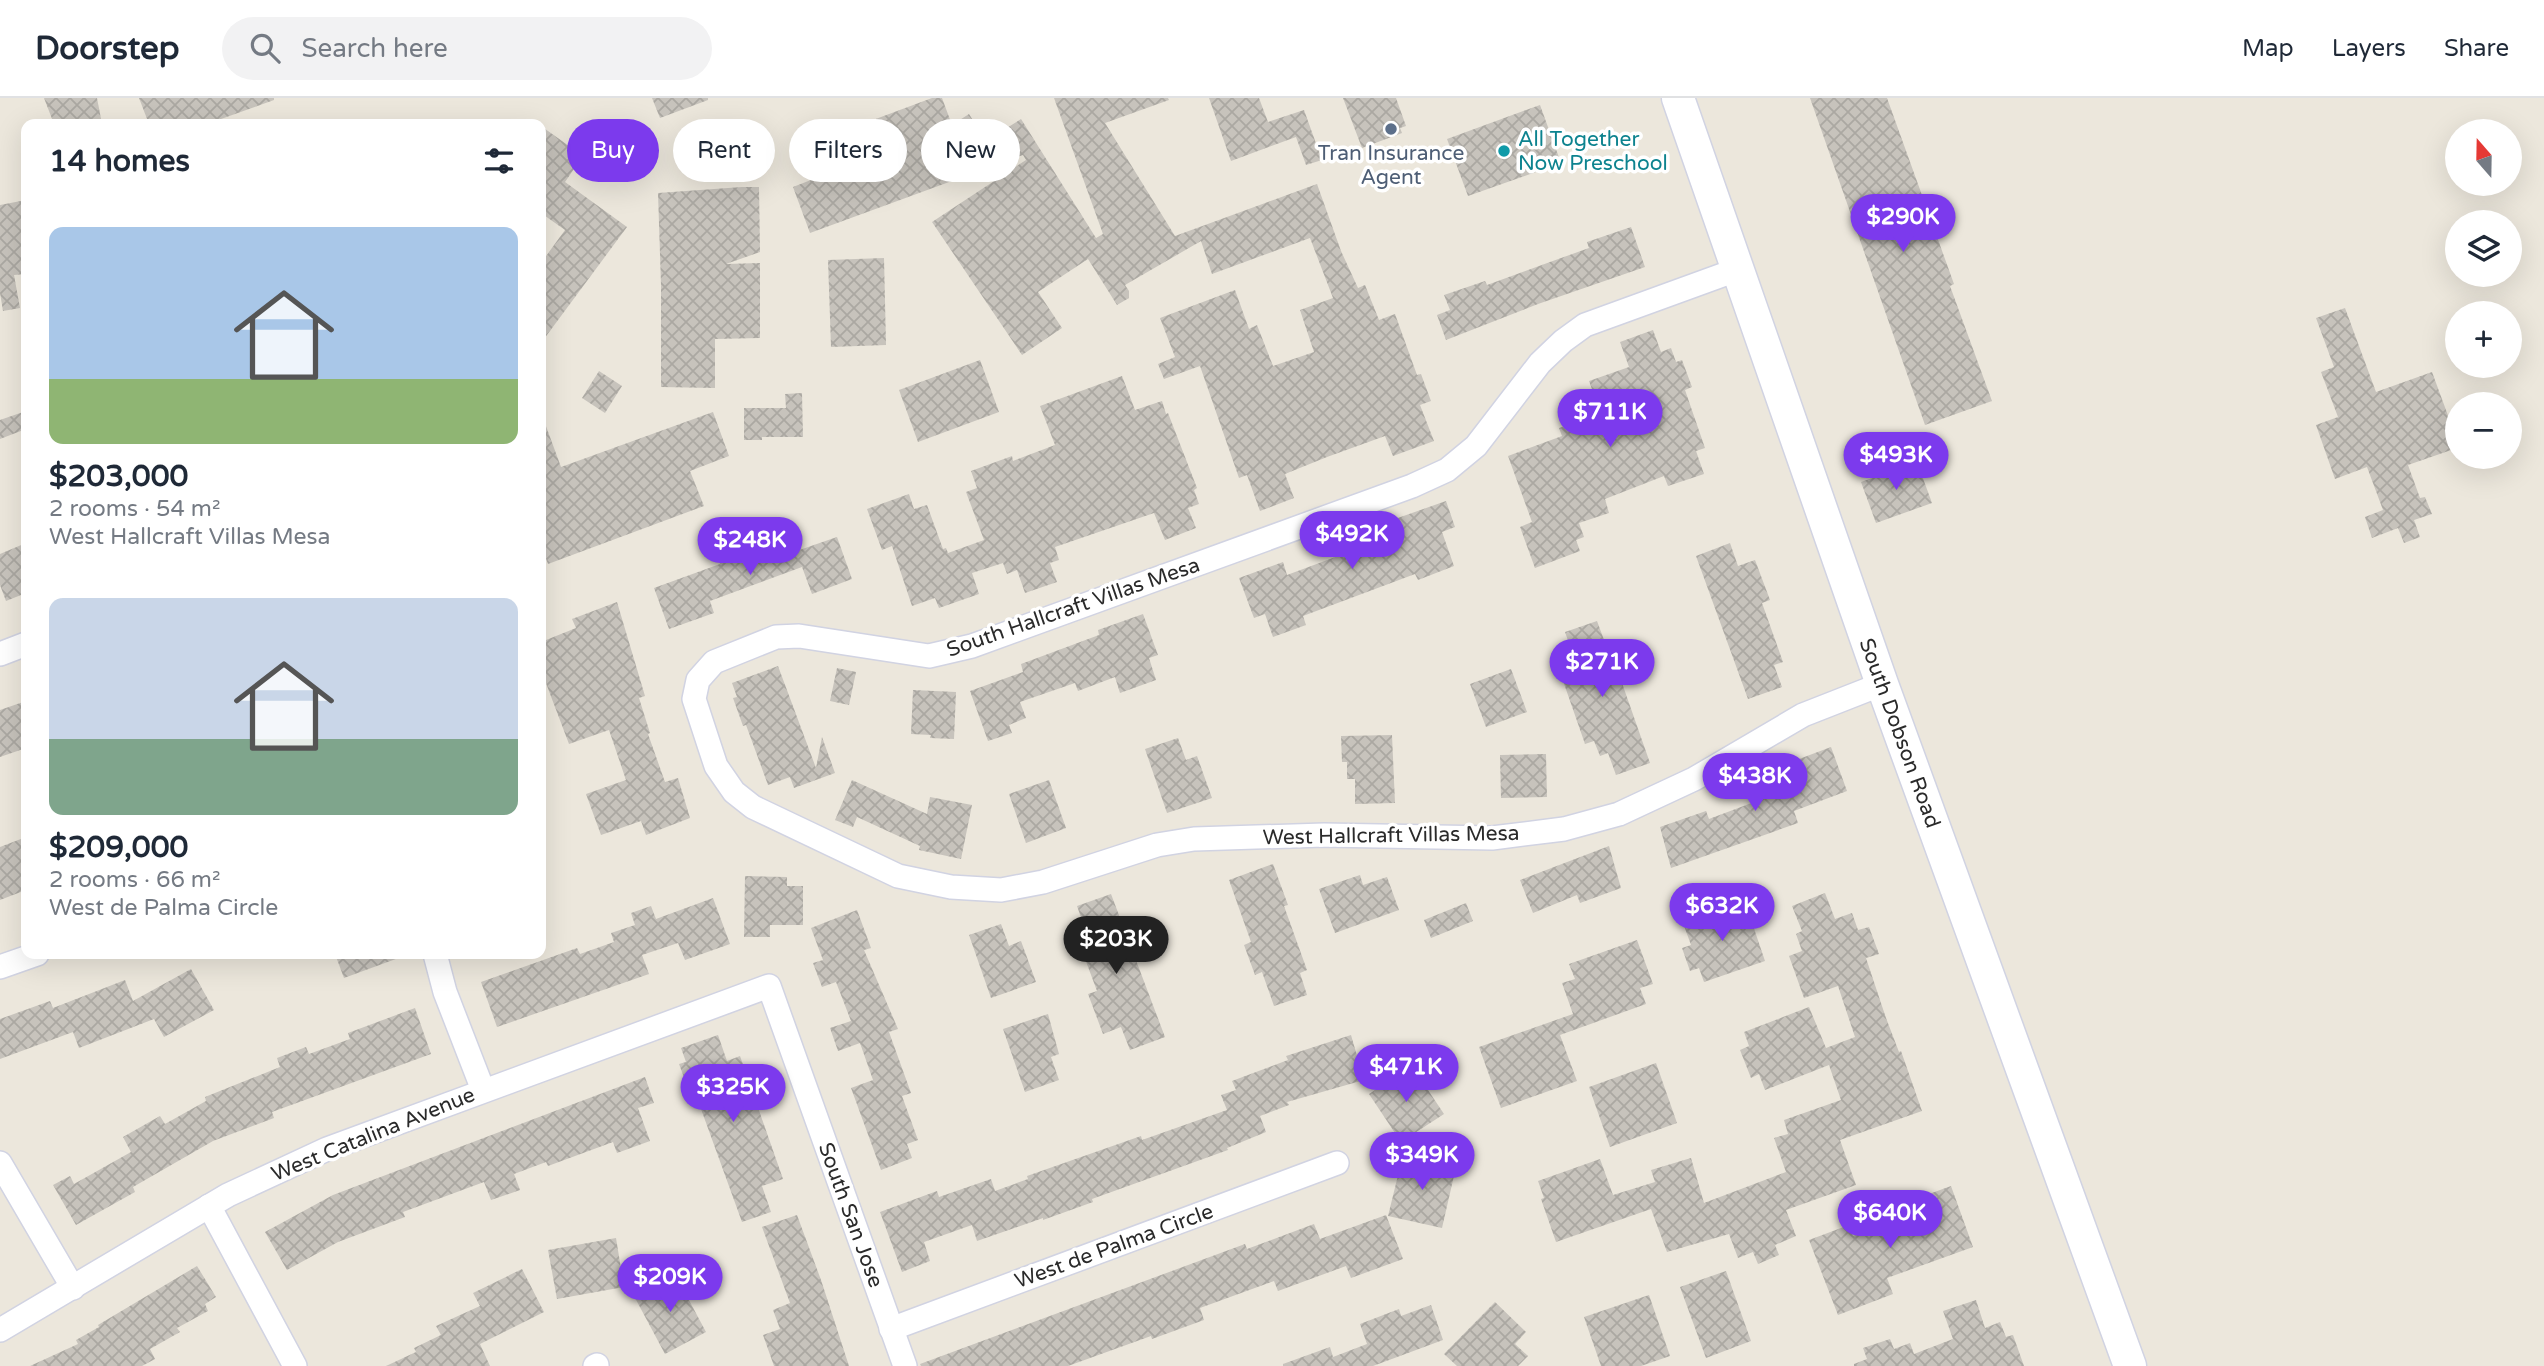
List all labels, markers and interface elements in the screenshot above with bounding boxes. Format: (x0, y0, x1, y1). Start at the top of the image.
search box (222, 17, 712, 80)
text: Doorstep (35, 29, 180, 68)
icon: search (246, 29, 284, 67)
text: Search here (302, 33, 448, 64)
text: Map (2242, 34, 2294, 63)
text: Layers (2332, 34, 2406, 63)
text: Share (2444, 34, 2509, 63)
chip: Buy (567, 119, 659, 182)
chip: Rent (673, 119, 775, 182)
chip: Filters (789, 119, 907, 182)
chip: New (921, 119, 1020, 182)
north arrow (2445, 119, 2522, 196)
map controls (2445, 119, 2522, 469)
marker: Tran Insurance Agent (1383, 121, 1399, 137)
place label: All Together Now Preschool (1518, 127, 1668, 176)
place label: Tran Insurance Agent (1318, 141, 1464, 190)
icon: filters (480, 142, 518, 180)
text: 14 homes (49, 143, 190, 180)
marker: All Together Now Preschool (1496, 143, 1512, 159)
pin: $290K (1854, 194, 1952, 254)
text: $290K (1867, 203, 1939, 231)
button: layers (2445, 210, 2522, 287)
icon: home (221, 272, 347, 398)
button: + (2445, 301, 2522, 378)
pin: $711K (1561, 390, 1659, 449)
button: − (2445, 392, 2522, 469)
text: $711K (1574, 398, 1646, 426)
pin: $493K (1847, 432, 1945, 492)
text: $493K (1860, 441, 1932, 469)
text: $203,000 (49, 458, 188, 495)
text: 2 rooms · 54 m² (49, 495, 220, 523)
pin: $492K (1303, 512, 1401, 571)
pin: $248K (701, 518, 799, 577)
text: $492K (1316, 520, 1388, 548)
text: West Hallcraft Villas Mesa (49, 523, 330, 551)
text: $248K (714, 526, 786, 554)
street label: South Hallcraft Villas Mesa (943, 552, 1203, 663)
street label: South Dobson Road (1854, 635, 1945, 831)
pin: $271K (1553, 640, 1651, 699)
icon: home (221, 643, 347, 769)
text: $271K (1566, 648, 1638, 676)
pin: $438K (1706, 754, 1804, 813)
text: $438K (1719, 762, 1791, 790)
street label: West Hallcraft Villas Mesa (1262, 821, 1520, 850)
text: $209,000 (49, 829, 188, 866)
text: 2 rooms · 66 m² (49, 866, 220, 894)
pin: $632K (1673, 884, 1771, 943)
text: $632K (1686, 892, 1758, 920)
text: West de Palma Circle (49, 894, 278, 922)
pin: $203K (1067, 916, 1165, 976)
text: $203K (1080, 925, 1152, 953)
pin: $471K (1357, 1044, 1455, 1104)
text: $471K (1370, 1053, 1442, 1081)
pin: $325K (684, 1065, 782, 1124)
text: $325K (697, 1073, 769, 1101)
street label: West Catalina Avenue (268, 1082, 479, 1187)
pin: $349K (1373, 1132, 1471, 1192)
street label: South San Jose (813, 1139, 888, 1291)
text: $349K (1386, 1141, 1458, 1169)
pin: $640K (1841, 1190, 1939, 1250)
street label: West de Palma Circle (1012, 1199, 1217, 1294)
text: $640K (1854, 1199, 1926, 1227)
pin: $209K (621, 1254, 719, 1314)
text: $209K (634, 1263, 706, 1291)

